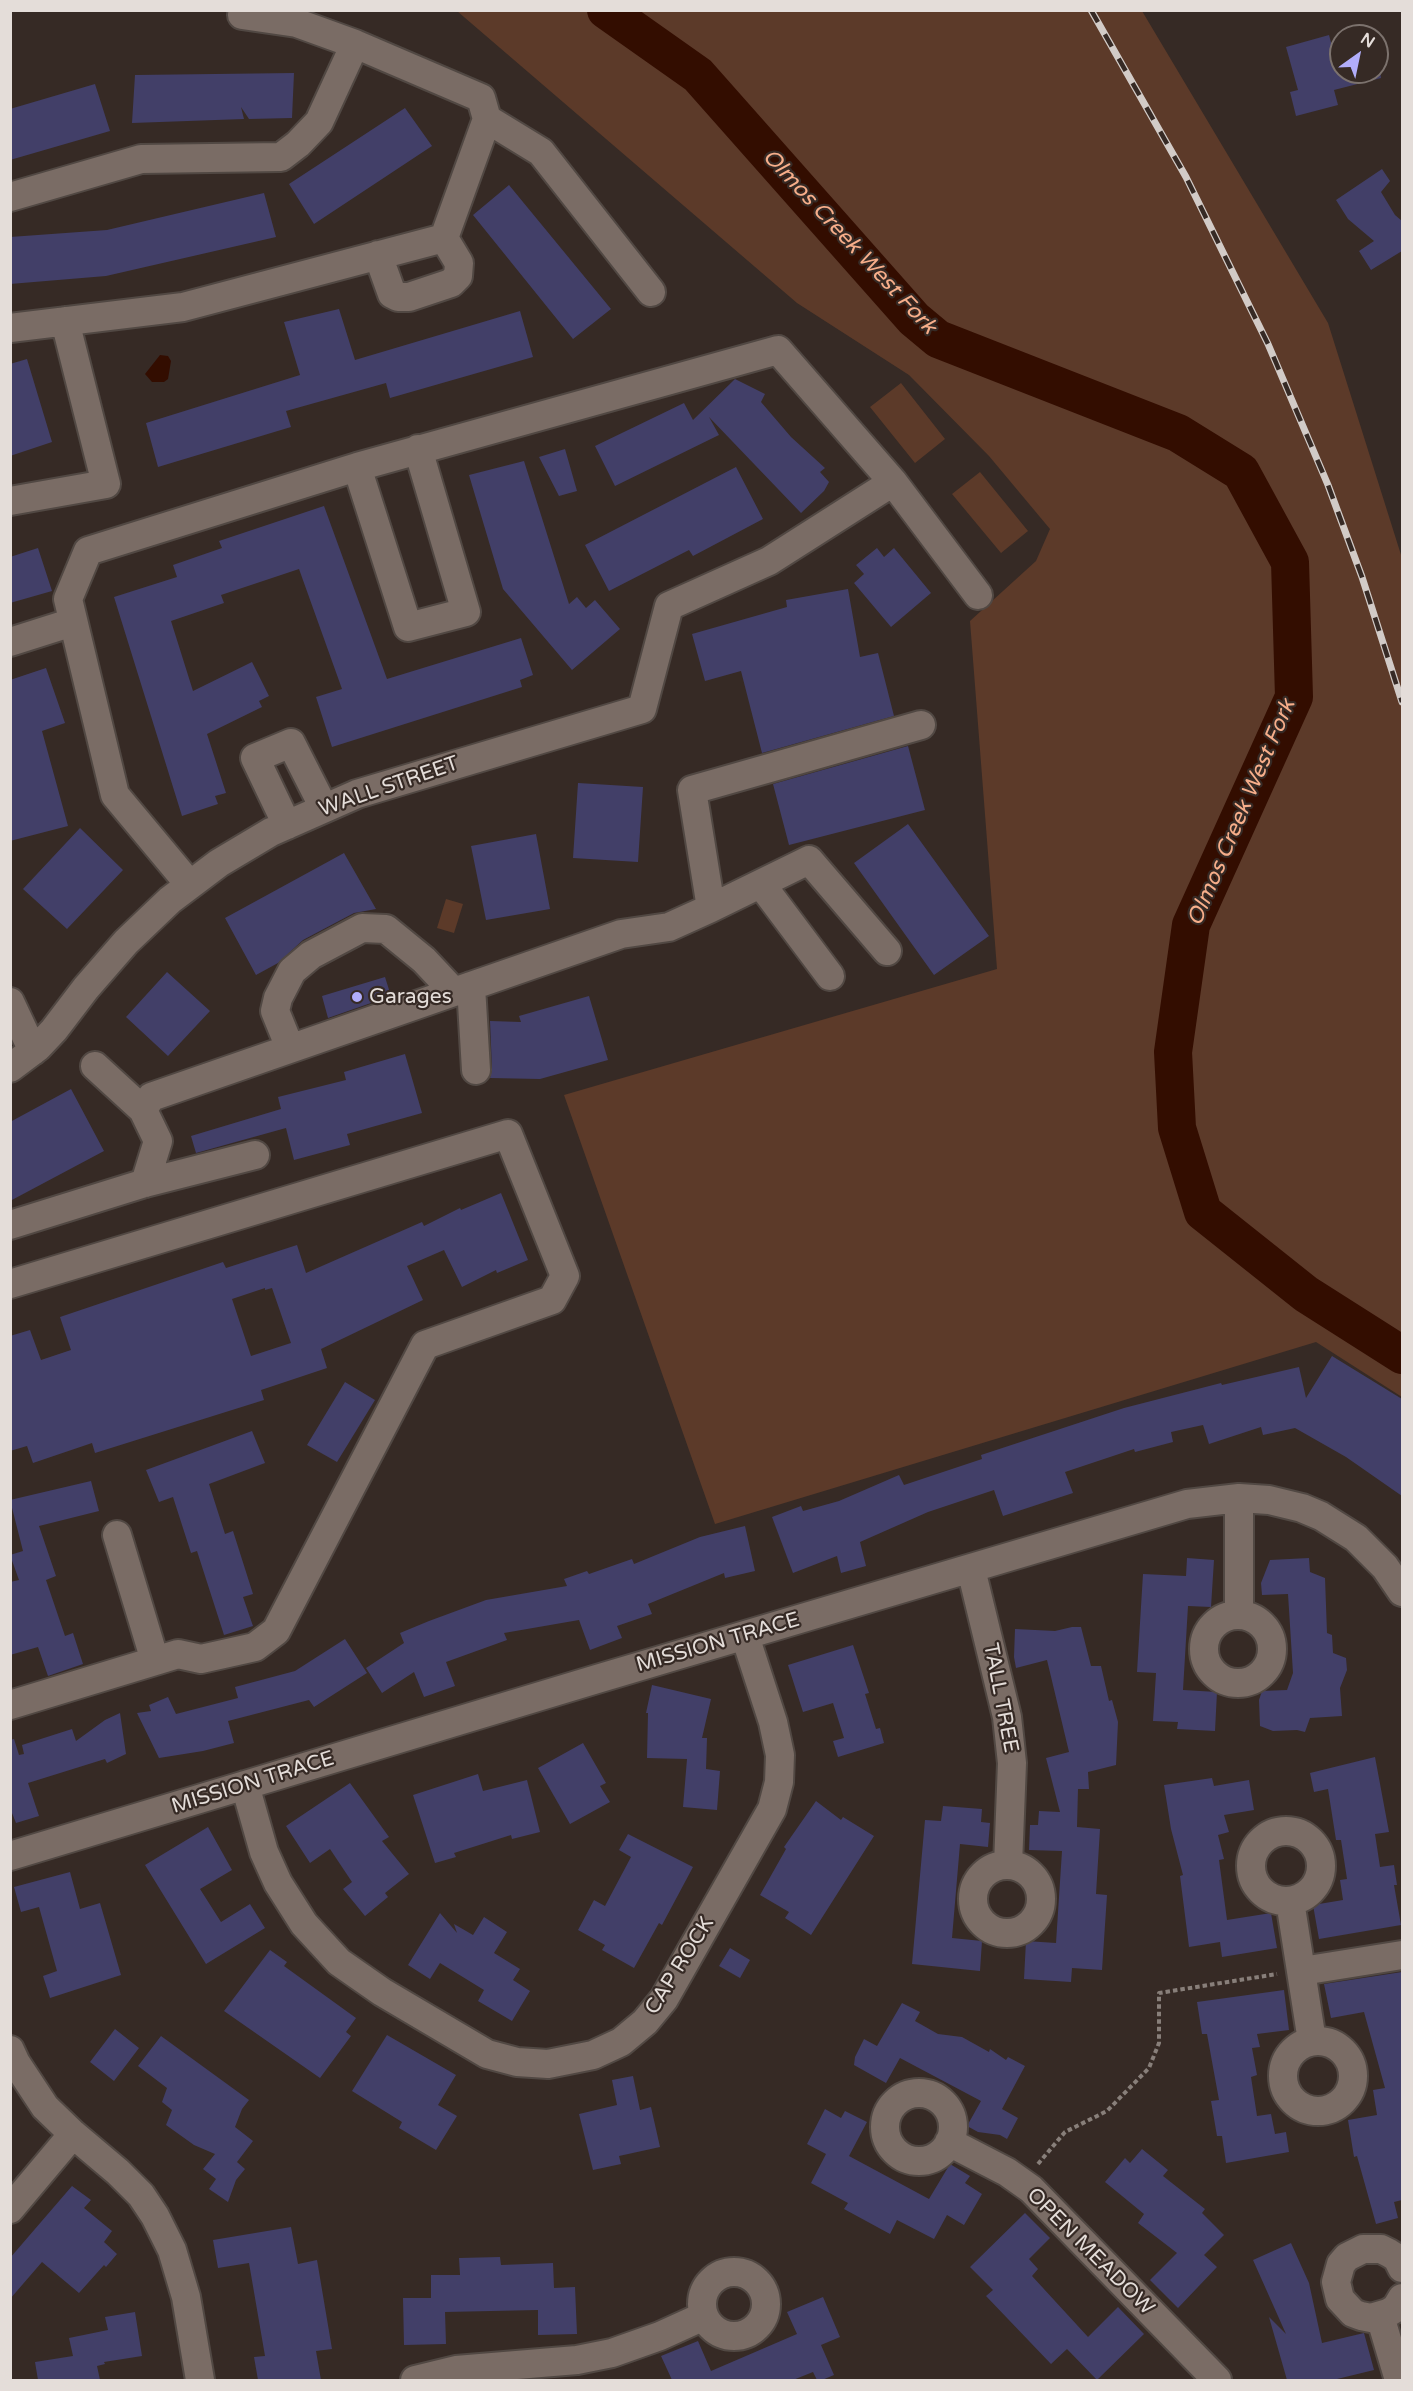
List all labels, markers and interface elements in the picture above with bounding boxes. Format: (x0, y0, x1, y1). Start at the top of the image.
north arrow (1329, 24, 1389, 84)
text: N (1357, 29, 1379, 52)
water label: Olmos Creek West Fork (756, 144, 942, 340)
water label: Olmos Creek West Fork (1182, 696, 1302, 930)
street label: WALL STREET (316, 751, 462, 823)
place label: Garages (369, 984, 452, 1010)
marker: Garages (350, 990, 364, 1004)
street label: MISSION TRACE (633, 1608, 803, 1678)
street label: TALL TREE (977, 1641, 1023, 1755)
street label: MISSION TRACE (169, 1746, 337, 1820)
street label: CAP ROCK (640, 1912, 720, 2020)
street label: OPEN MEADOW (1021, 2183, 1159, 2321)

